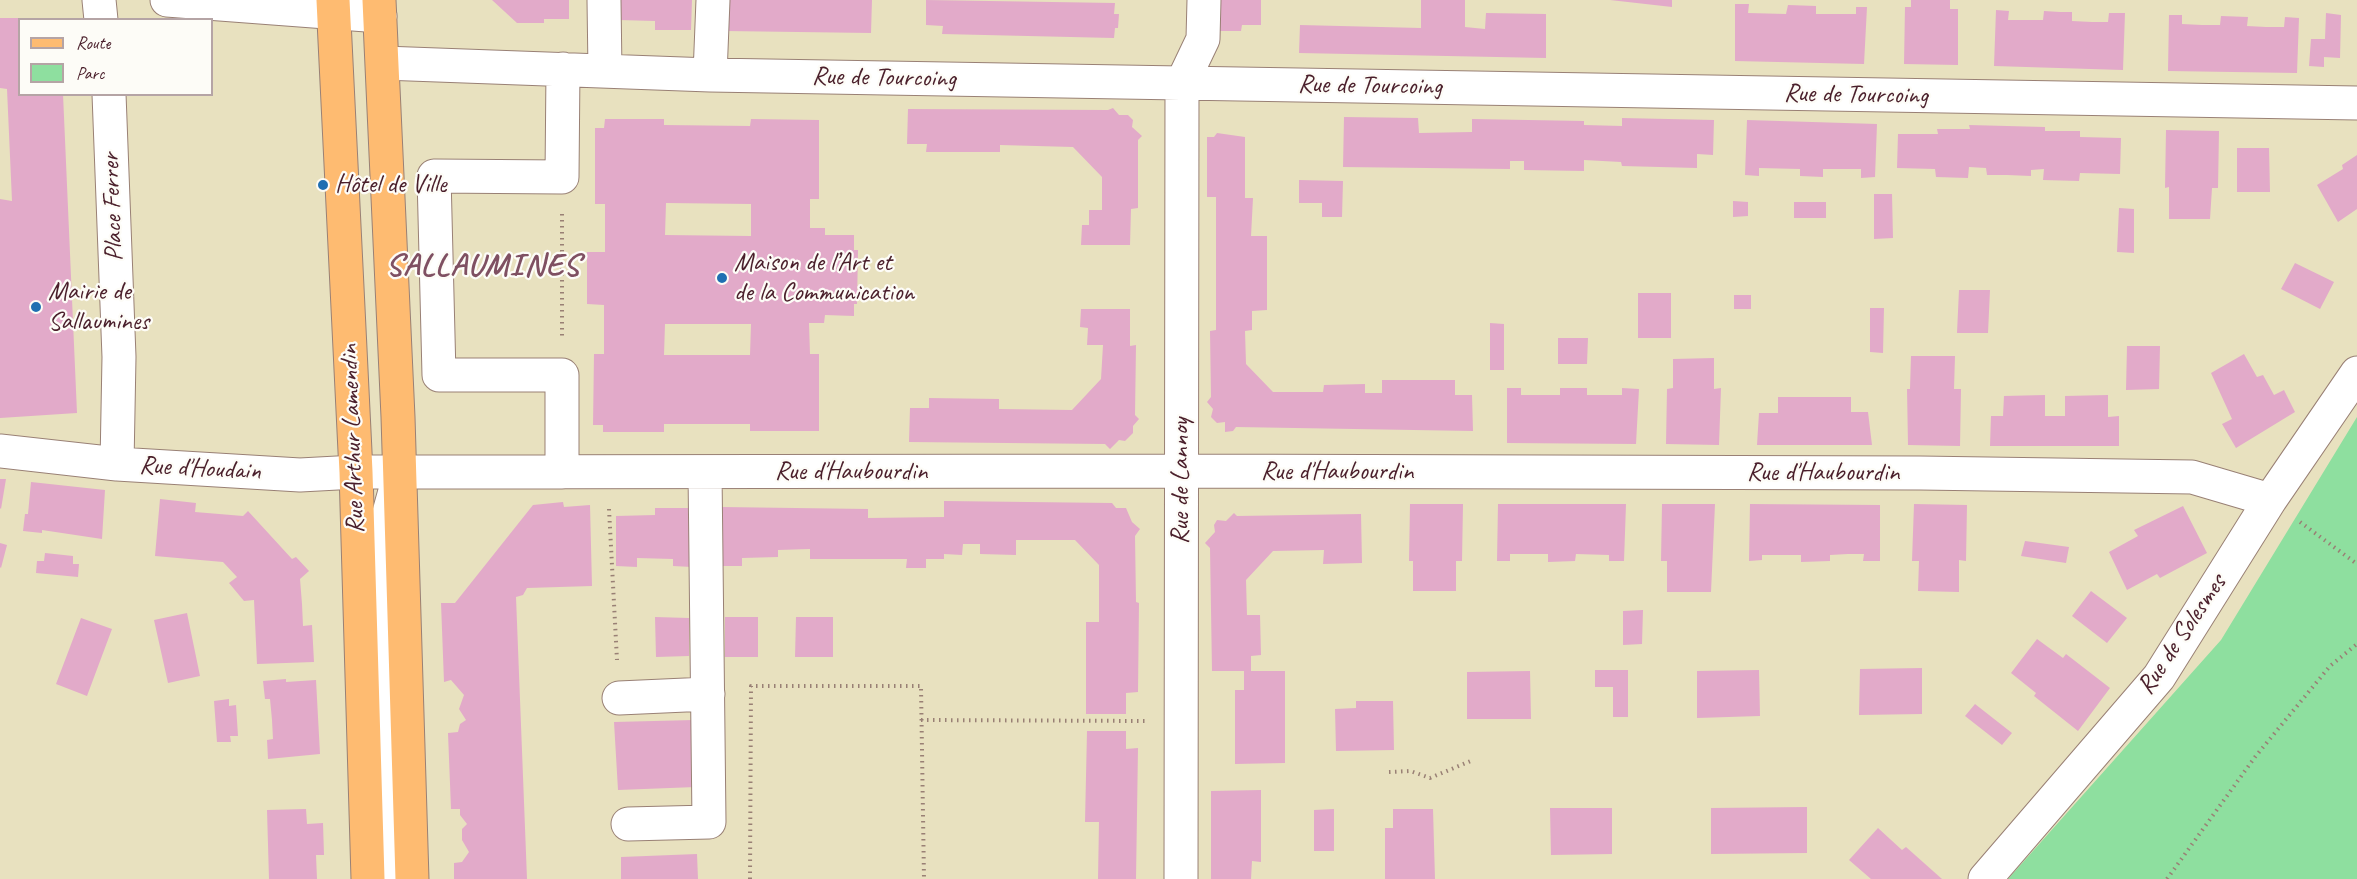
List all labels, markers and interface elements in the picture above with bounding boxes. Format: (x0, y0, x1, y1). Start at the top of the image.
legend (18, 18, 213, 96)
text: Route (76, 32, 110, 54)
street label: Rue de Tourcoing (812, 61, 956, 95)
text: Parc (76, 62, 104, 84)
street label: Rue de Tourcoing (1298, 69, 1442, 103)
street label: Rue de Tourcoing (1784, 78, 1928, 112)
street label: Place Ferrer (96, 152, 130, 262)
place label: Hôtel de Ville (335, 169, 446, 201)
marker: Hôtel de Ville (316, 178, 330, 192)
place label: Maison de l’Art et de la Communication (734, 247, 914, 308)
district label: SALLAUMINES (387, 248, 579, 286)
marker: Maison de l’Art et de la Communication (715, 271, 729, 285)
place label: Mairie de Sallaumines (48, 276, 149, 338)
marker: Mairie de Sallaumines (29, 300, 43, 314)
street label: Rue Arthur Lamendin (334, 344, 372, 534)
street label: Rue de Lannoy (1165, 418, 1197, 544)
street label: Rue d'Houdain (138, 450, 262, 488)
street label: Rue d'Haubourdin (775, 456, 927, 488)
street label: Rue d'Haubourdin (1261, 456, 1413, 488)
street label: Rue d'Haubourdin (1747, 457, 1899, 489)
street label: Rue de Solesmes (2131, 569, 2233, 701)

